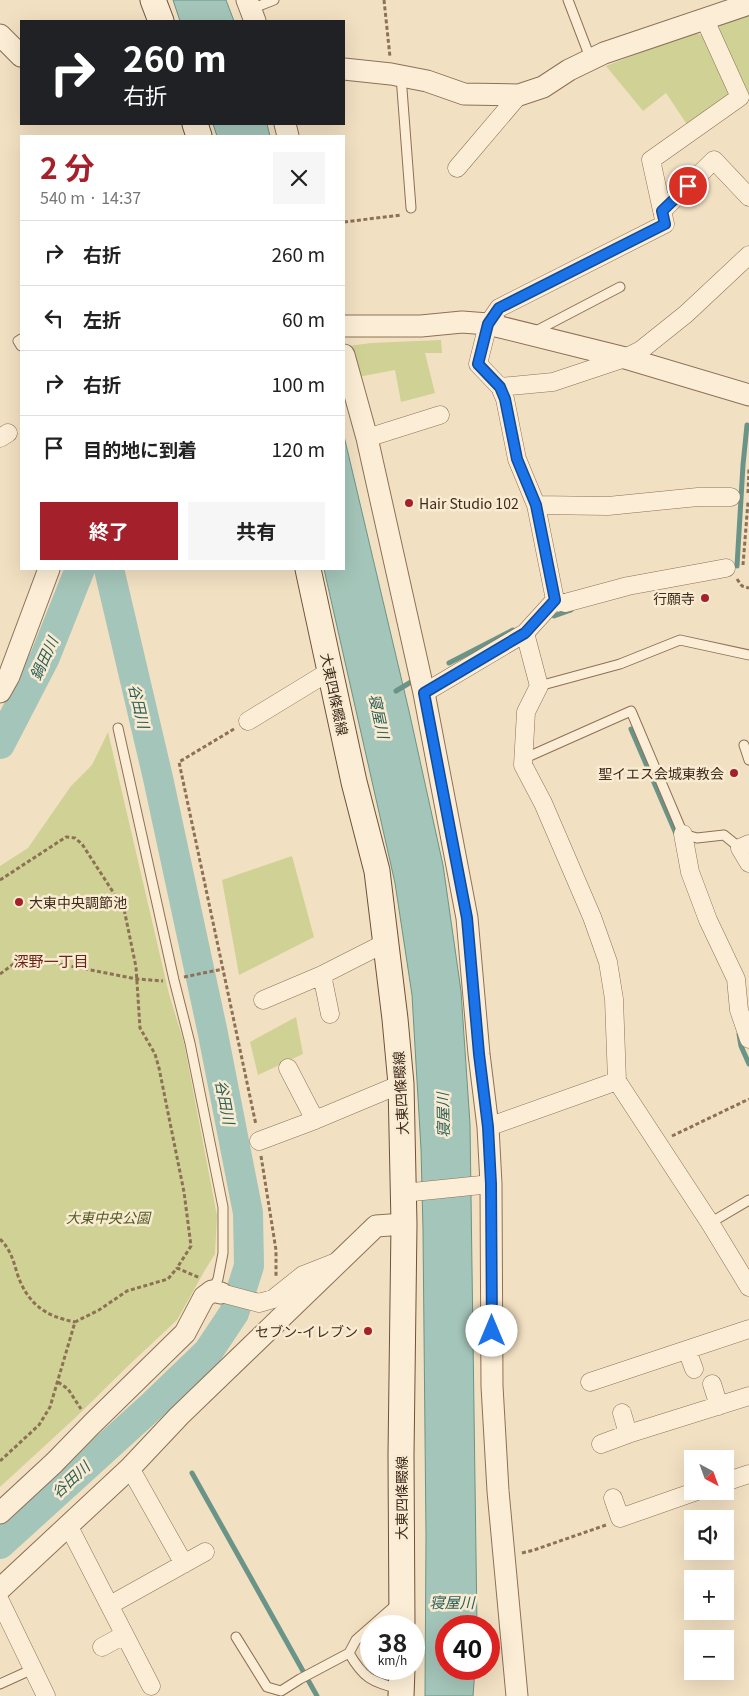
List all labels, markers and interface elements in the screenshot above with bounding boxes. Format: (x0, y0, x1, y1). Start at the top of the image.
text: 260 m (123, 31, 227, 82)
icon: right (40, 40, 105, 105)
text: 右折 (123, 78, 167, 110)
text: 2 分 (40, 144, 95, 188)
button: close (273, 152, 325, 204)
pin (667, 165, 709, 207)
icon: arrive (674, 172, 702, 200)
text: 540 m · 14:37 (40, 185, 141, 209)
icon: right (40, 239, 68, 267)
text: 右折 (83, 240, 121, 267)
text: 260 m (272, 240, 325, 267)
icon: left (40, 304, 68, 332)
text: 左折 (83, 305, 121, 332)
text: 60 m (282, 305, 325, 332)
icon: right (40, 369, 68, 397)
text: 右折 (83, 370, 121, 397)
text: 100 m (272, 370, 325, 397)
icon: arrive (40, 434, 68, 462)
text: 目的地に到着 (83, 435, 197, 462)
text: 120 m (272, 435, 325, 462)
place label: Hair Studio 102 (419, 493, 519, 513)
marker: Hair Studio 102 (403, 497, 415, 509)
button: 終了 (40, 502, 178, 560)
button: 共有 (188, 502, 325, 560)
place label: 行願寺 (653, 588, 695, 608)
marker: 行願寺 (699, 592, 711, 604)
water label: 鍋田川 (24, 631, 63, 683)
street label: 大東四條畷線 (316, 651, 354, 737)
water label: 谷田川 (125, 682, 156, 732)
water label: 寝屋川 (365, 692, 395, 742)
place label: 聖イエス会城東教会 (598, 763, 724, 783)
marker: 聖イエス会城東教会 (728, 767, 740, 779)
place label: 大東中央調節池 (29, 892, 127, 912)
marker: 大東中央調節池 (13, 896, 25, 908)
district label: 深野一丁目 (13, 950, 89, 971)
street label: 大東四條畷線 (388, 1051, 412, 1135)
water label: 谷田川 (211, 1078, 241, 1128)
water label: 寝屋川 (431, 1090, 453, 1138)
park label: 大東中央公園 (66, 1207, 152, 1227)
position arrow (465, 1304, 517, 1356)
place label: セブン-イレブン (255, 1321, 358, 1341)
marker: セブン-イレブン (362, 1325, 374, 1337)
north arrow (684, 1450, 734, 1500)
map controls (684, 1450, 734, 1680)
water label: 谷田川 (46, 1455, 95, 1502)
street label: 大東四條畷線 (391, 1456, 411, 1540)
button: sound (684, 1510, 734, 1560)
button: + (684, 1570, 734, 1620)
water label: 寝屋川 (429, 1591, 476, 1612)
speed limit sign: 40 (435, 1615, 500, 1680)
text: 38 (378, 1623, 407, 1659)
button: − (684, 1630, 734, 1680)
text: km/h (378, 1651, 407, 1668)

